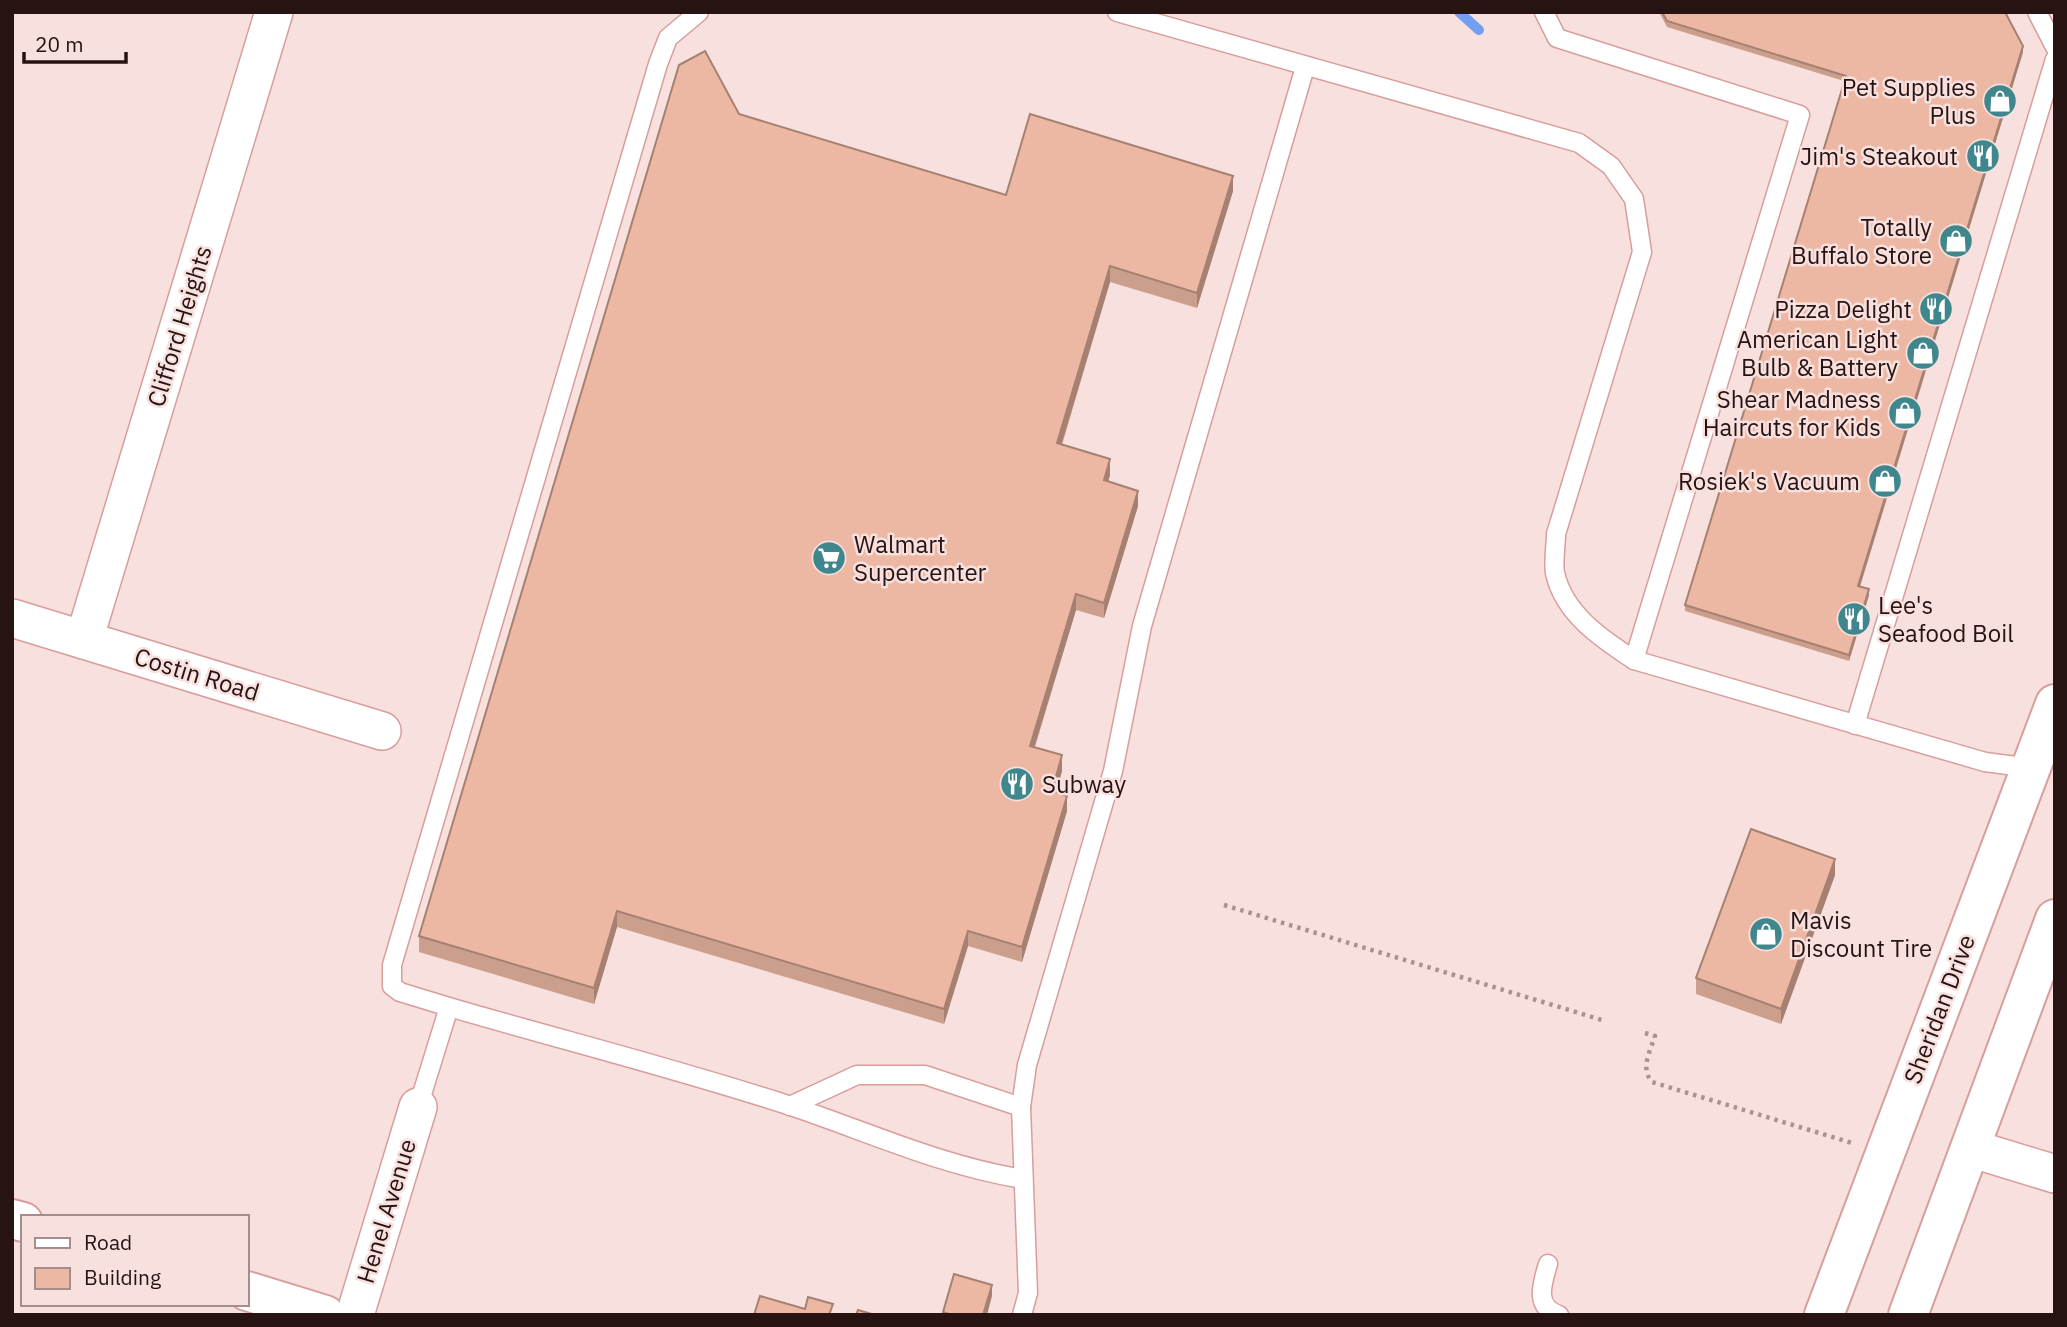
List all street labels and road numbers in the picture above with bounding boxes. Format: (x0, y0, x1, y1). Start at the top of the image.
street label: Clifford Heights (139, 241, 219, 411)
street label: Costin Road (131, 640, 263, 708)
street label: Sheridan Drive (1896, 930, 1982, 1088)
street label: Henel Avenue (349, 1135, 423, 1287)

